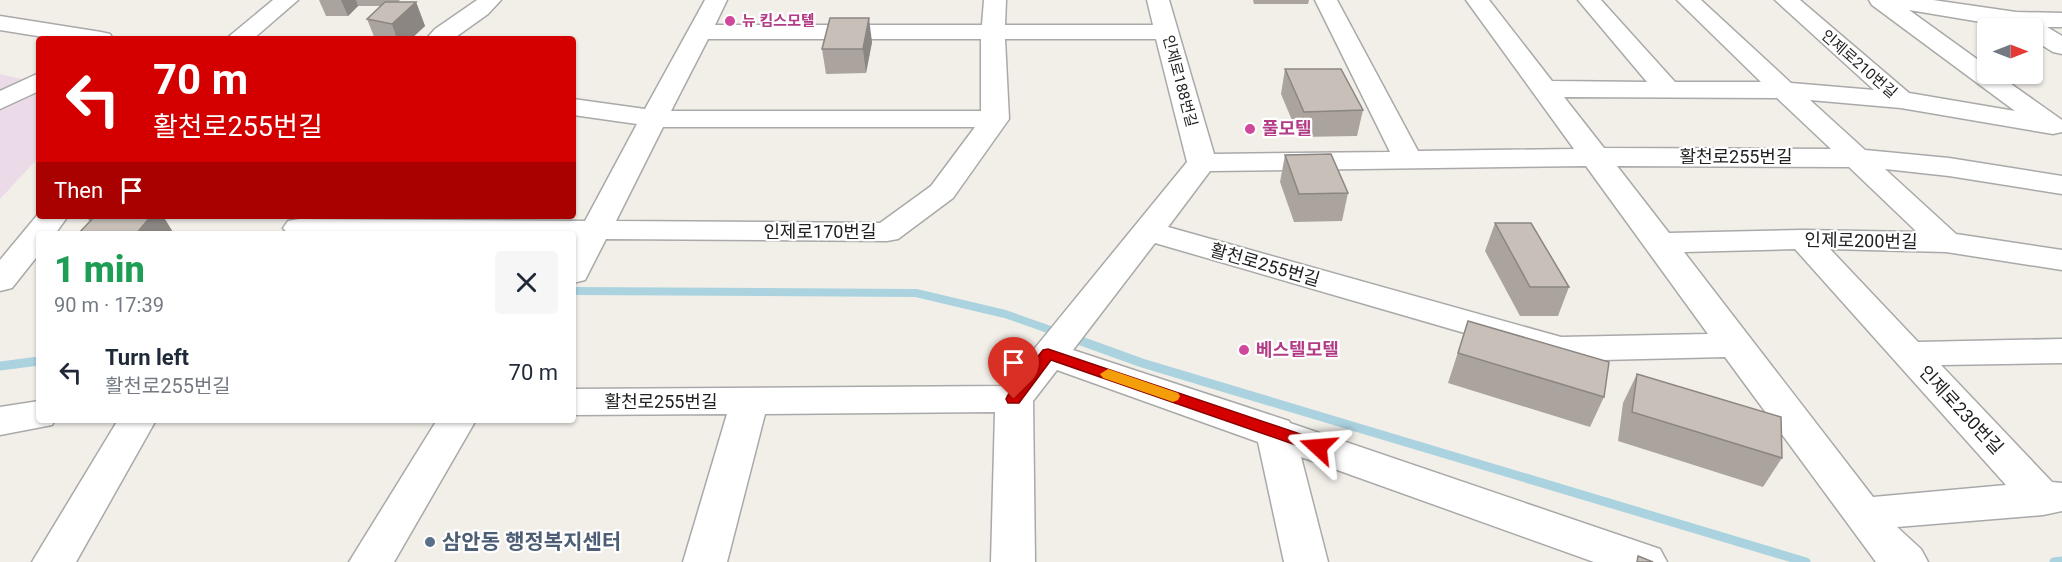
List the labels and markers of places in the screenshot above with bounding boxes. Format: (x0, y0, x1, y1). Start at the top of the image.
place label: 뉴 킴스모텔 (742, 12, 815, 30)
marker: 뉴 킴스모텔 (723, 14, 737, 28)
place label: 풀모텔 (1262, 118, 1312, 139)
marker: 풀모텔 (1243, 122, 1257, 136)
pin (988, 337, 1039, 399)
place label: 베스텔모텔 (1256, 339, 1339, 360)
marker: 베스텔모텔 (1237, 343, 1251, 357)
place label: 삼안동 행정복지센터 (442, 530, 621, 554)
marker: 삼안동 행정복지센터 (423, 535, 437, 549)

